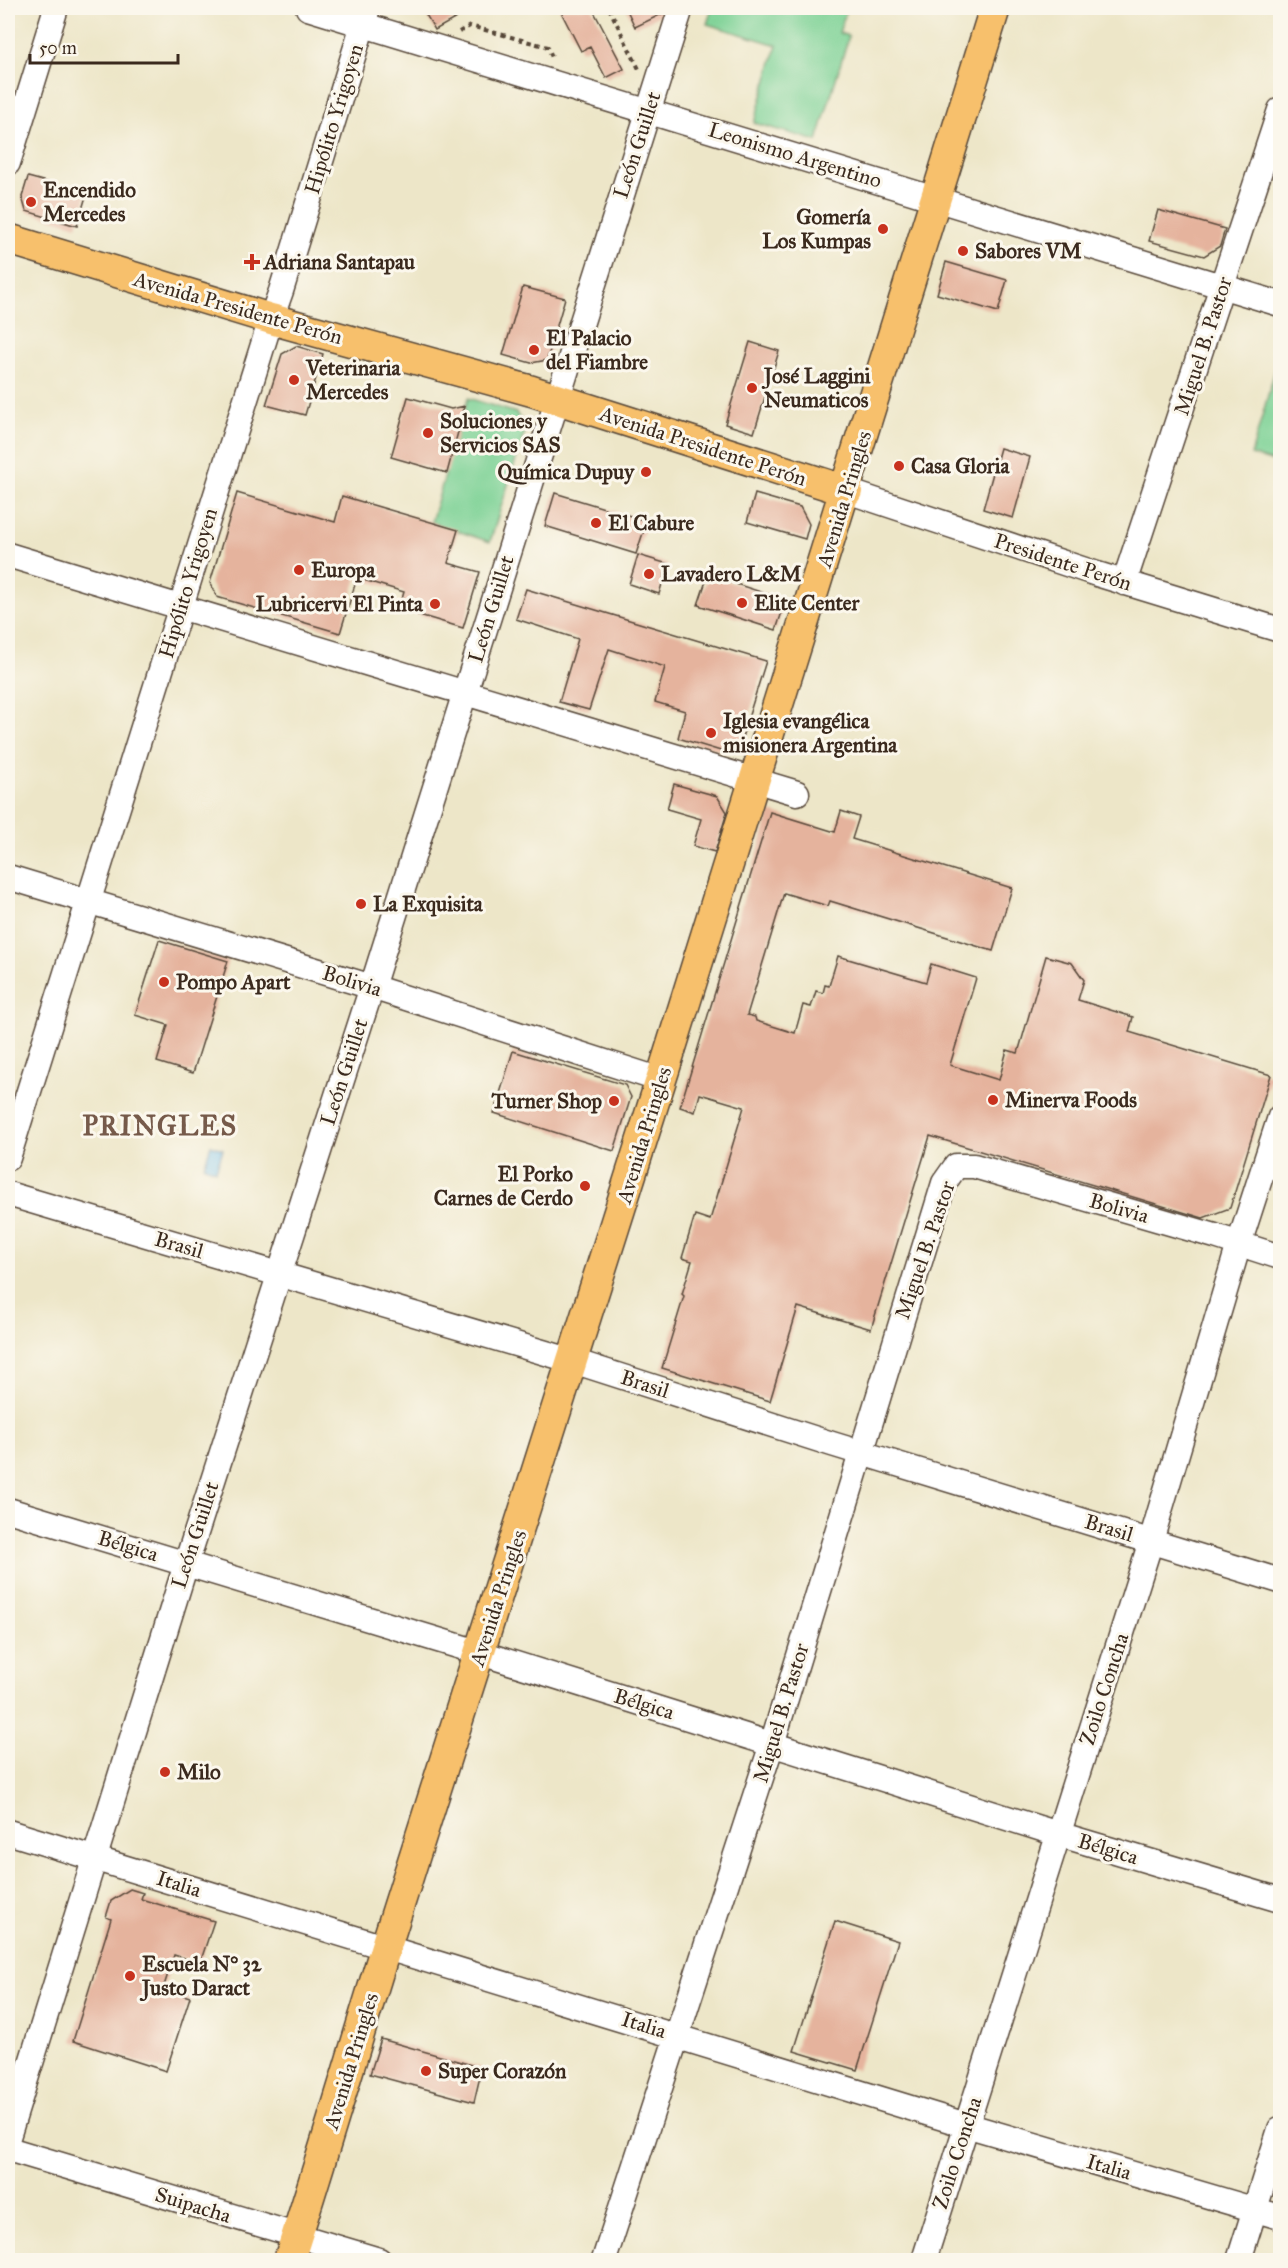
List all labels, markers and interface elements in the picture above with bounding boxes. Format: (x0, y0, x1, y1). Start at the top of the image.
scale bar (30, 27, 178, 65)
text: 50 m (39, 37, 77, 59)
street label: Hipólito Yrigoyen (299, 41, 369, 197)
street label: León Guillet (608, 88, 667, 202)
street label: Leonismo Argentino (705, 116, 885, 194)
place label: Encendido Mercedes (43, 177, 136, 227)
marker: Encendido Mercedes (24, 195, 38, 209)
place label: Gomería Los Kumpas (762, 204, 872, 254)
marker: Gomería Los Kumpas (876, 222, 890, 236)
place label: Sabores VM (975, 238, 1082, 264)
marker: Sabores VM (956, 244, 970, 258)
place label: Adriana Santapau (262, 249, 416, 275)
marker: Adriana Santapau (245, 255, 259, 269)
street label: Avenida Presidente Perón (130, 265, 345, 350)
street label: Miguel B. Pastor (1168, 273, 1238, 419)
place label: El Palacio del Fiambre (546, 325, 648, 375)
marker: El Palacio del Fiambre (527, 343, 541, 357)
place label: Veterinaria Mercedes (305, 355, 402, 405)
place label: José Laggini Neumaticos (761, 363, 871, 413)
marker: Veterinaria Mercedes (287, 373, 301, 387)
marker: José Laggini Neumaticos (745, 381, 759, 395)
street label: Avenida Presidente Perón (595, 400, 810, 492)
place label: Soluciones y Servicios SAS (440, 408, 561, 458)
marker: Soluciones y Servicios SAS (421, 426, 435, 440)
street label: Avenida Pringles (811, 428, 877, 571)
place label: Casa Gloria (911, 453, 1010, 479)
place label: Química Dupuy (497, 459, 635, 485)
marker: Casa Gloria (892, 459, 906, 473)
marker: Química Dupuy (639, 465, 653, 479)
street label: Hipólito Yrigoyen (153, 505, 223, 661)
place label: El Cabure (608, 510, 694, 536)
marker: El Cabure (589, 516, 603, 530)
street label: Presidente Perón (991, 528, 1135, 596)
street label: León Guillet (462, 552, 520, 666)
place label: Europa (311, 557, 376, 583)
place label: Lavadero L&M (661, 561, 802, 587)
marker: Europa (292, 563, 306, 577)
marker: Lavadero L&M (642, 567, 656, 581)
place label: Elite Center (754, 590, 861, 616)
place label: Lubricervi El Pinta (256, 591, 424, 617)
marker: Elite Center (735, 596, 749, 610)
marker: Lubricervi El Pinta (428, 597, 442, 611)
place label: Iglesia evangélica misionera Argentina (722, 708, 898, 758)
marker: Iglesia evangélica misionera Argentina (704, 726, 718, 740)
place label: La Exquisita (373, 891, 484, 917)
marker: La Exquisita (354, 897, 368, 911)
street label: Bolivia (319, 960, 385, 1002)
place label: Pompo Apart (176, 969, 291, 995)
marker: Pompo Apart (157, 975, 171, 989)
street label: León Guillet (315, 1015, 374, 1129)
street label: Avenida Pringles (611, 1064, 677, 1207)
place label: Minerva Foods (1005, 1087, 1137, 1113)
place label: Turner Shop (490, 1088, 602, 1114)
marker: Minerva Foods (986, 1093, 1000, 1107)
marker: Turner Shop (607, 1094, 621, 1108)
district label: PRINGLES (82, 1109, 238, 1142)
place label: El Porko Carnes de Cerdo (434, 1161, 573, 1211)
street label: Miguel B. Pastor (889, 1177, 961, 1322)
marker: El Porko Carnes de Cerdo (578, 1179, 592, 1193)
street label: Bolivia (1086, 1187, 1152, 1229)
street label: Brasil (152, 1226, 207, 1264)
street label: Brasil (617, 1364, 673, 1404)
street label: León Guillet (166, 1478, 225, 1592)
street label: Brasil (1081, 1508, 1137, 1548)
street label: Bélgica (95, 1525, 161, 1567)
street label: Avenida Pringles (463, 1527, 532, 1670)
street label: Zoilo Concha (1074, 1630, 1134, 1748)
street label: Miguel B. Pastor (747, 1640, 815, 1786)
street label: Bélgica (611, 1683, 677, 1725)
place label: Milo (177, 1759, 221, 1785)
marker: Milo (158, 1765, 172, 1779)
street label: Bélgica (1075, 1828, 1141, 1870)
street label: Italia (154, 1865, 205, 1903)
place label: Escuela N° 32 Justo Daract (139, 1951, 262, 2002)
marker: Escuela N° 32 Justo Daract (123, 1969, 137, 1983)
street label: Avenida Pringles (318, 1990, 384, 2133)
street label: Italia (619, 2006, 670, 2044)
place label: Super Corazón (438, 2058, 567, 2084)
marker: Super Corazón (419, 2064, 433, 2078)
street label: Zoilo Concha (927, 2094, 987, 2212)
street label: Italia (1084, 2148, 1134, 2186)
street label: Suipacha (152, 2181, 234, 2229)

